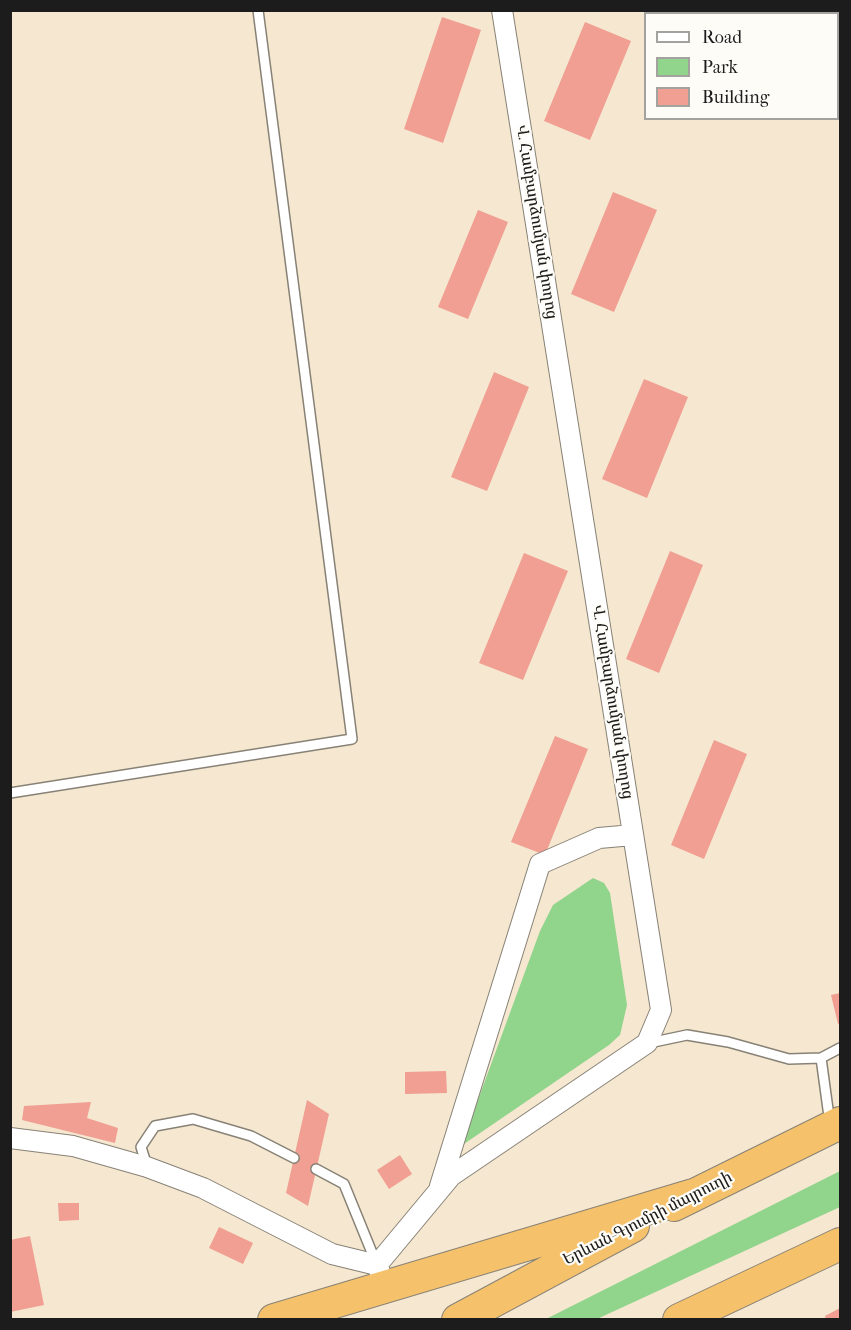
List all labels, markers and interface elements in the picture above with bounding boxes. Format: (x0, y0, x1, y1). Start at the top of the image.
legend (644, 12, 839, 120)
text: Road (702, 27, 742, 48)
text: Park (702, 57, 738, 78)
text: Building (702, 87, 769, 108)
street label: Վ. Համբարձումյան փողոց (511, 123, 561, 321)
street label: Վ. Համբարձումյան փողոց (587, 603, 637, 801)
street label: Երևան-Գյումրի մայրուղի (560, 1168, 736, 1270)

